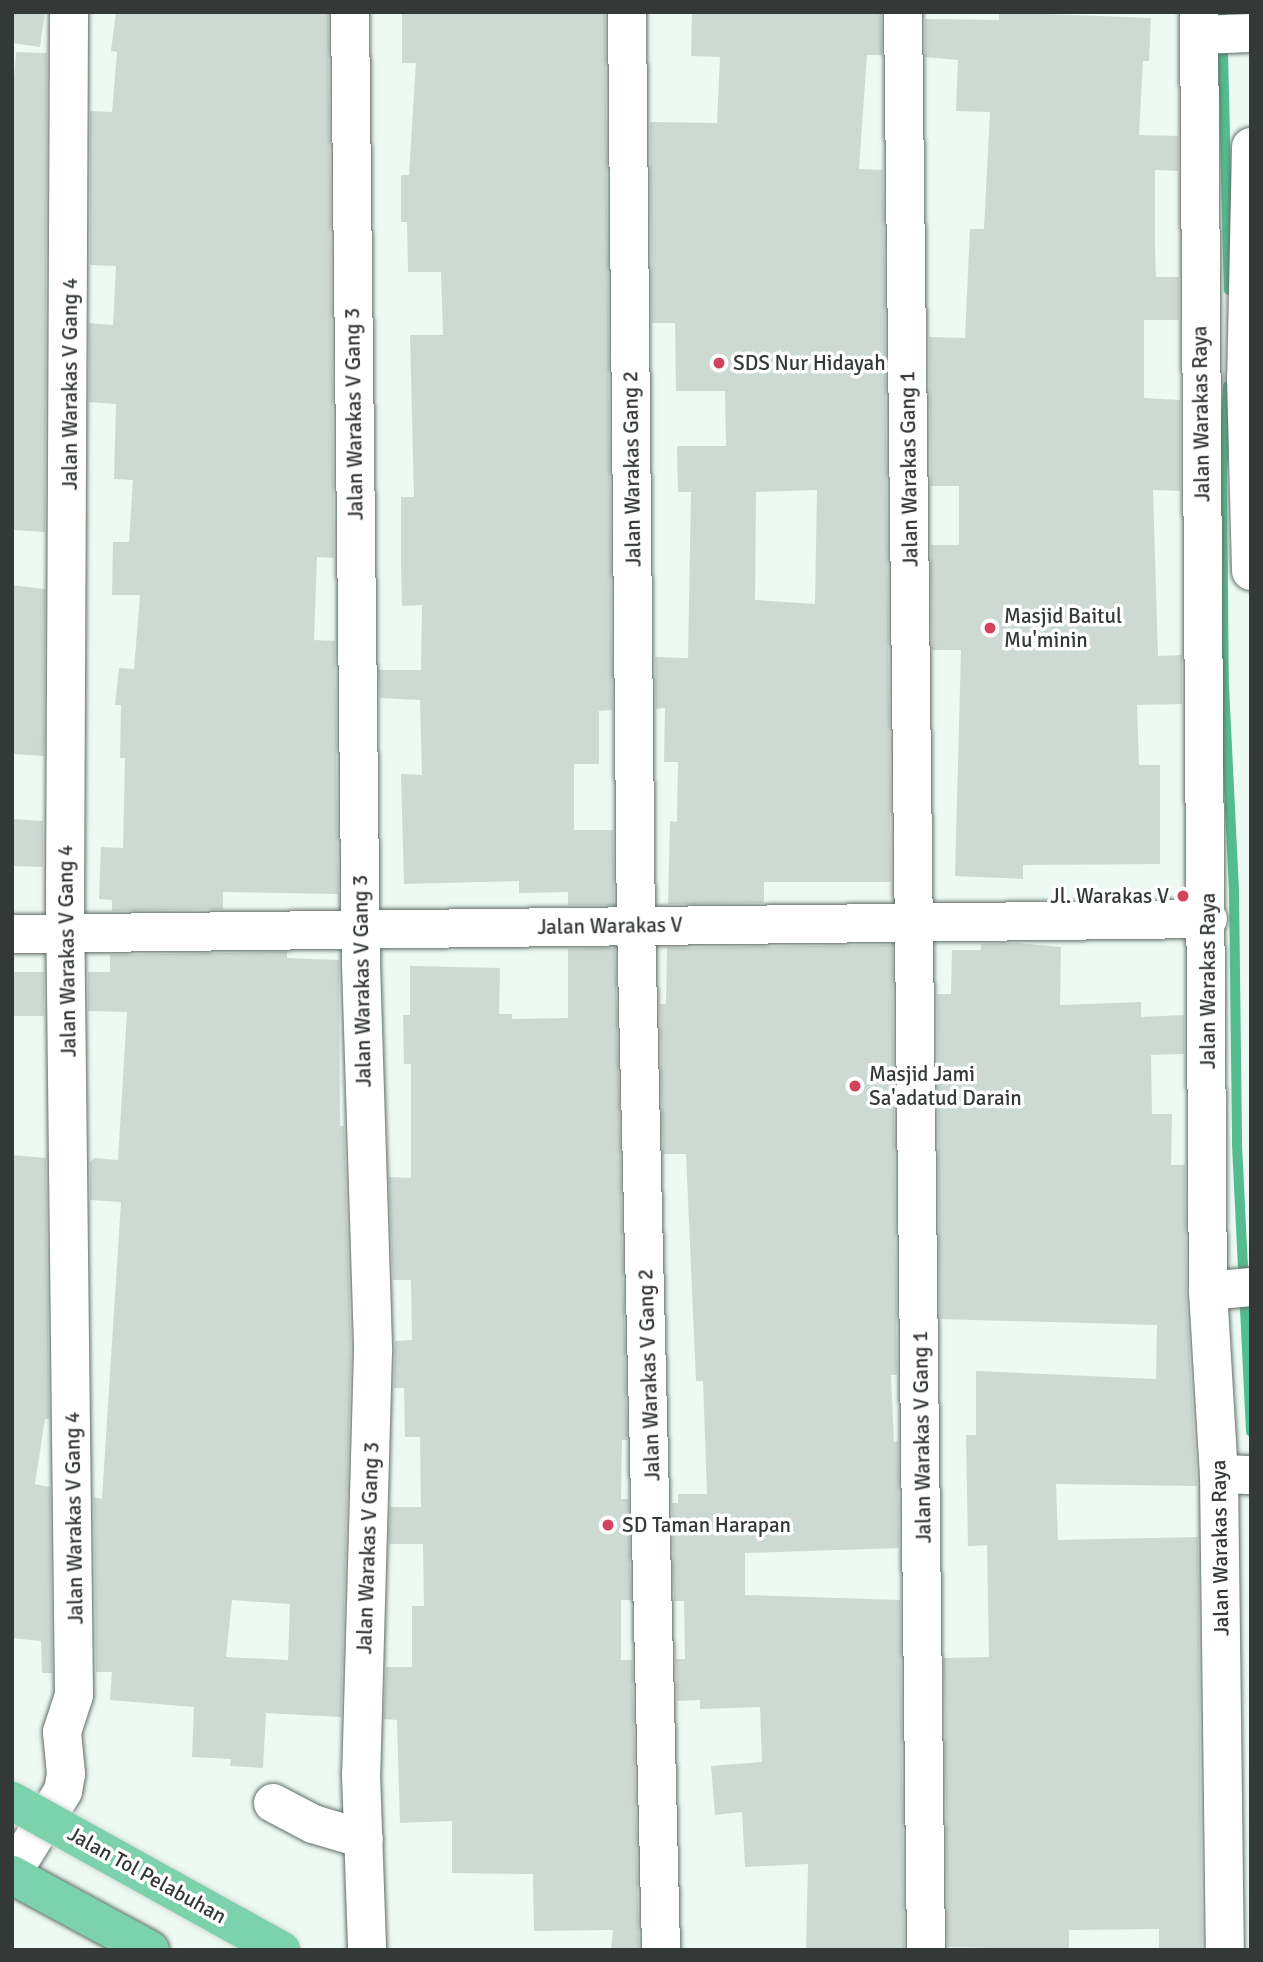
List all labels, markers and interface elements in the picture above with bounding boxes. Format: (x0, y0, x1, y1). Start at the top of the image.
street label: Jalan Warakas V Gang 4 (57, 278, 83, 490)
street label: Jalan Warakas V Gang 3 (340, 307, 368, 521)
street label: Jalan Warakas Raya (1187, 326, 1215, 502)
place label: SDS Nur Hidayah (733, 350, 886, 376)
marker: SDS Nur Hidayah (711, 355, 727, 371)
street label: Jalan Warakas Gang 2 (618, 371, 646, 567)
street label: Jalan Warakas Gang 1 (895, 371, 923, 567)
place label: Masjid Baitul Mu'minin (1004, 603, 1122, 653)
marker: Masjid Baitul Mu'minin (982, 620, 998, 636)
street label: Jalan Warakas V Gang 4 (53, 844, 81, 1058)
street label: Jalan Warakas V Gang 3 (348, 874, 376, 1088)
place label: Jl. Warakas V (1050, 883, 1169, 909)
marker: Jl. Warakas V (1175, 888, 1191, 904)
street label: Jalan Warakas Raya (1195, 893, 1221, 1069)
street label: Jalan Warakas V (537, 912, 683, 940)
place label: Masjid Jami Sa'adatud Darain (869, 1061, 1022, 1111)
marker: Masjid Jami Sa'adatud Darain (847, 1078, 863, 1094)
street label: Jalan Warakas V Gang 2 (633, 1268, 665, 1482)
street label: Jalan Warakas V Gang 1 (908, 1330, 936, 1544)
street label: Jalan Warakas V Gang 4 (60, 1411, 88, 1625)
street label: Jalan Warakas V Gang 3 (352, 1441, 384, 1655)
street label: Jalan Warakas Raya (1206, 1460, 1234, 1636)
place label: SD Taman Harapan (622, 1512, 791, 1538)
marker: SD Taman Harapan (600, 1517, 616, 1533)
street label: Jalan Tol Pelabuhan (63, 1821, 231, 1929)

